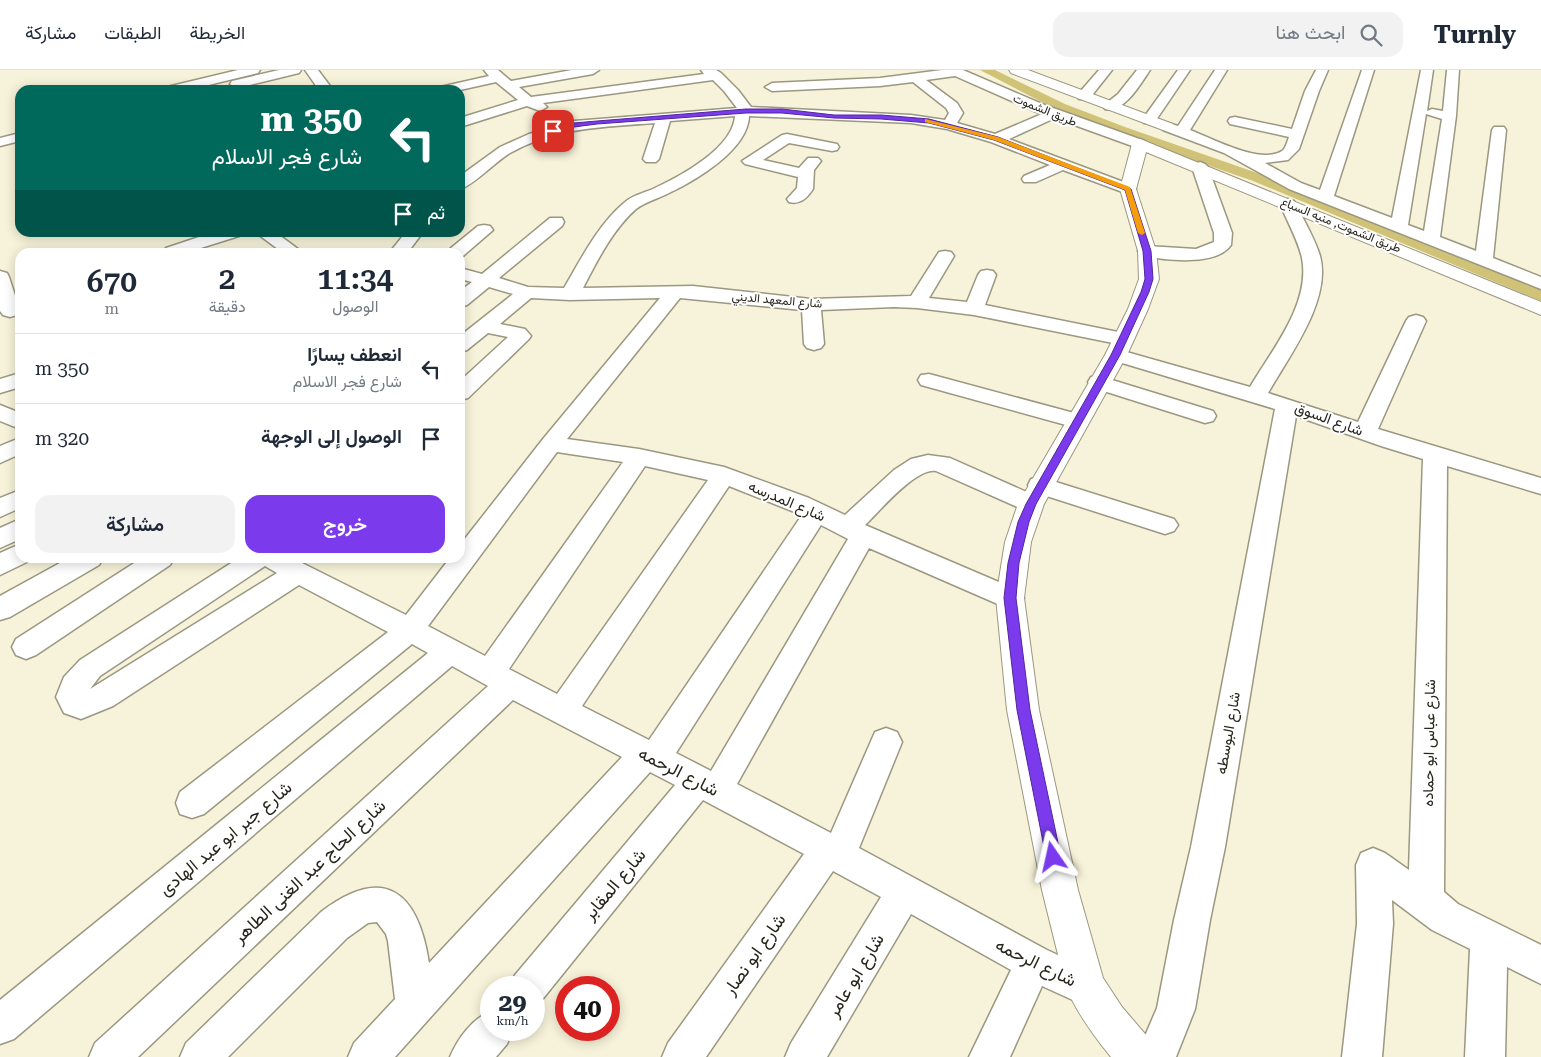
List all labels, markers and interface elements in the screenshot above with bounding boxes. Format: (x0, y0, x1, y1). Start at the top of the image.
search box (1053, 12, 1403, 57)
text: ابحث هنا (1275, 21, 1345, 44)
icon: search (1357, 21, 1385, 49)
text: Turnly (1433, 21, 1516, 49)
text: مشاركة (25, 22, 76, 43)
text: الطبقات (104, 22, 161, 43)
text: الخريطة (189, 22, 245, 43)
street label: طريق الشموت (1011, 91, 1079, 130)
text: 350 m (261, 99, 362, 140)
icon: left (380, 105, 445, 170)
pin (532, 110, 574, 152)
icon: arrive (539, 117, 567, 145)
text: شارع فجر الاسلام (212, 144, 362, 169)
street label: طريق الشموت, منيه السباع (1278, 194, 1403, 257)
icon: arrive (389, 200, 417, 228)
text: ثم (427, 201, 445, 224)
text: 2 (219, 261, 236, 296)
text: 11:34 (317, 261, 393, 296)
text: 670 (87, 264, 137, 299)
street label: شارع المعهد الديني (731, 289, 823, 314)
text: دقيقة (209, 297, 246, 316)
text: الوصول (332, 297, 378, 316)
text: m (105, 299, 119, 318)
text: انعطف يسارًا (307, 343, 402, 366)
icon: left (417, 355, 445, 383)
text: 350 m (35, 357, 89, 380)
text: شارع فجر الاسلام (293, 372, 402, 391)
street label: شارع السوق (1292, 398, 1366, 442)
text: الوصول إلى الوجهة (261, 425, 402, 448)
icon: arrive (417, 425, 445, 453)
text: 320 m (35, 427, 89, 450)
street label: شارع المدرسه (745, 477, 828, 527)
button: مشاركة (35, 495, 235, 553)
button: خروج (245, 495, 445, 553)
street label: شارع عباس ابو حماده (1419, 679, 1441, 807)
street label: شارع البوسطه (1212, 690, 1246, 776)
street label: شارع الرحمه (634, 742, 723, 802)
street label: شارع جبر ابو عبد الهادى (154, 776, 297, 901)
street label: شارع الحاج عبد الغنى الطاهر (228, 795, 391, 949)
position arrow (1026, 830, 1078, 882)
street label: شارع المقابر (578, 844, 651, 926)
street label: شارع ابو نصار (718, 909, 791, 1001)
street label: شارع ابو عامر (821, 930, 890, 1022)
street label: شارع الرحمه (991, 933, 1080, 992)
speed limit sign: 40 (555, 976, 620, 1041)
text: 29 (498, 988, 527, 1017)
text: km/h (496, 1014, 529, 1028)

